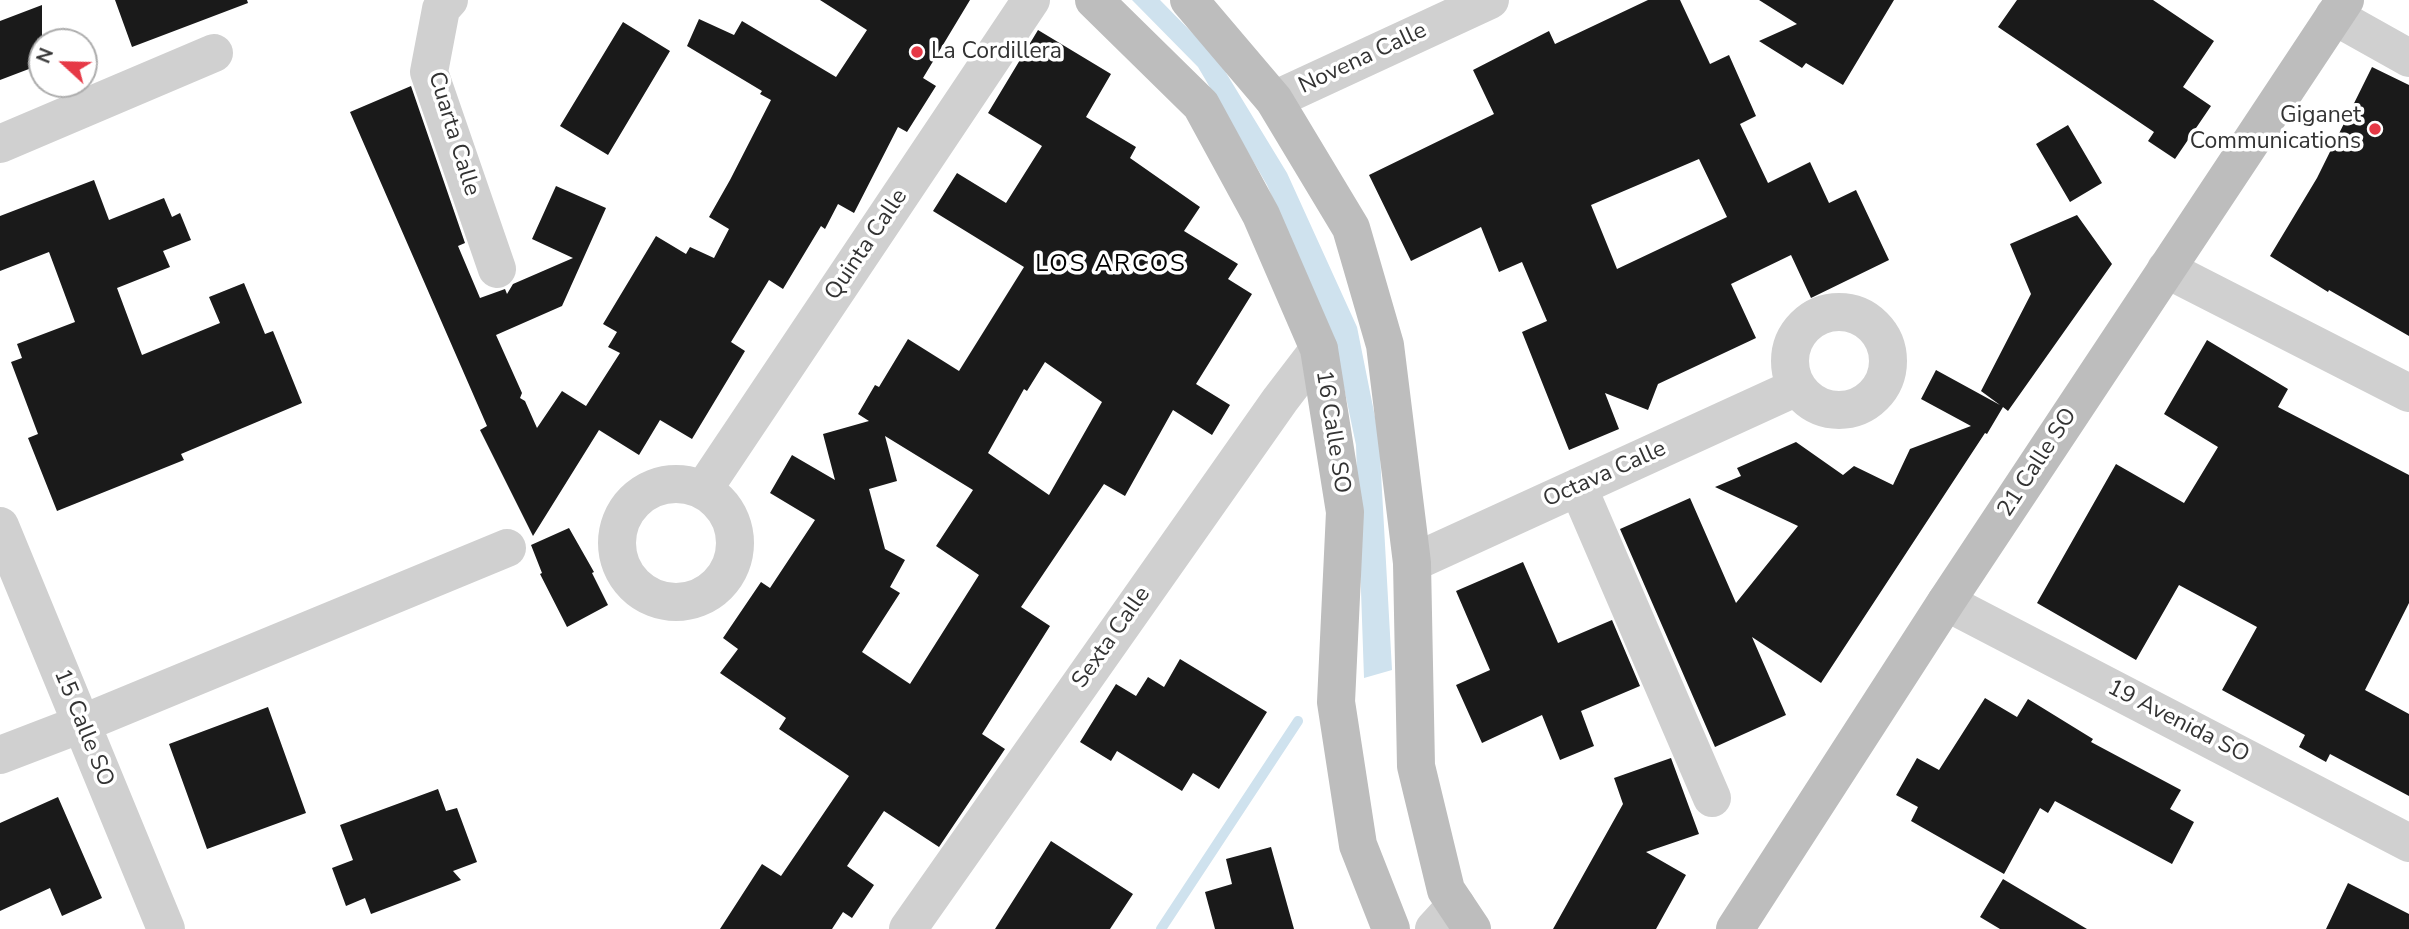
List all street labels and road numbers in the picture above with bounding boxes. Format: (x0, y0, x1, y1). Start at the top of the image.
street label: Novena Calle (1295, 17, 1431, 101)
street label: Cuarta Calle (421, 69, 485, 199)
street label: Quinta Calle (820, 184, 914, 306)
street label: 16 Calle SO (1309, 368, 1355, 496)
street label: 21 Calle SO (1993, 403, 2083, 523)
street label: Octava Calle (1539, 436, 1671, 514)
street label: Sexta Calle (1067, 582, 1157, 694)
street label: 15 Calle SO (47, 665, 119, 791)
street label: 19 Avenida SO (2103, 674, 2253, 770)

